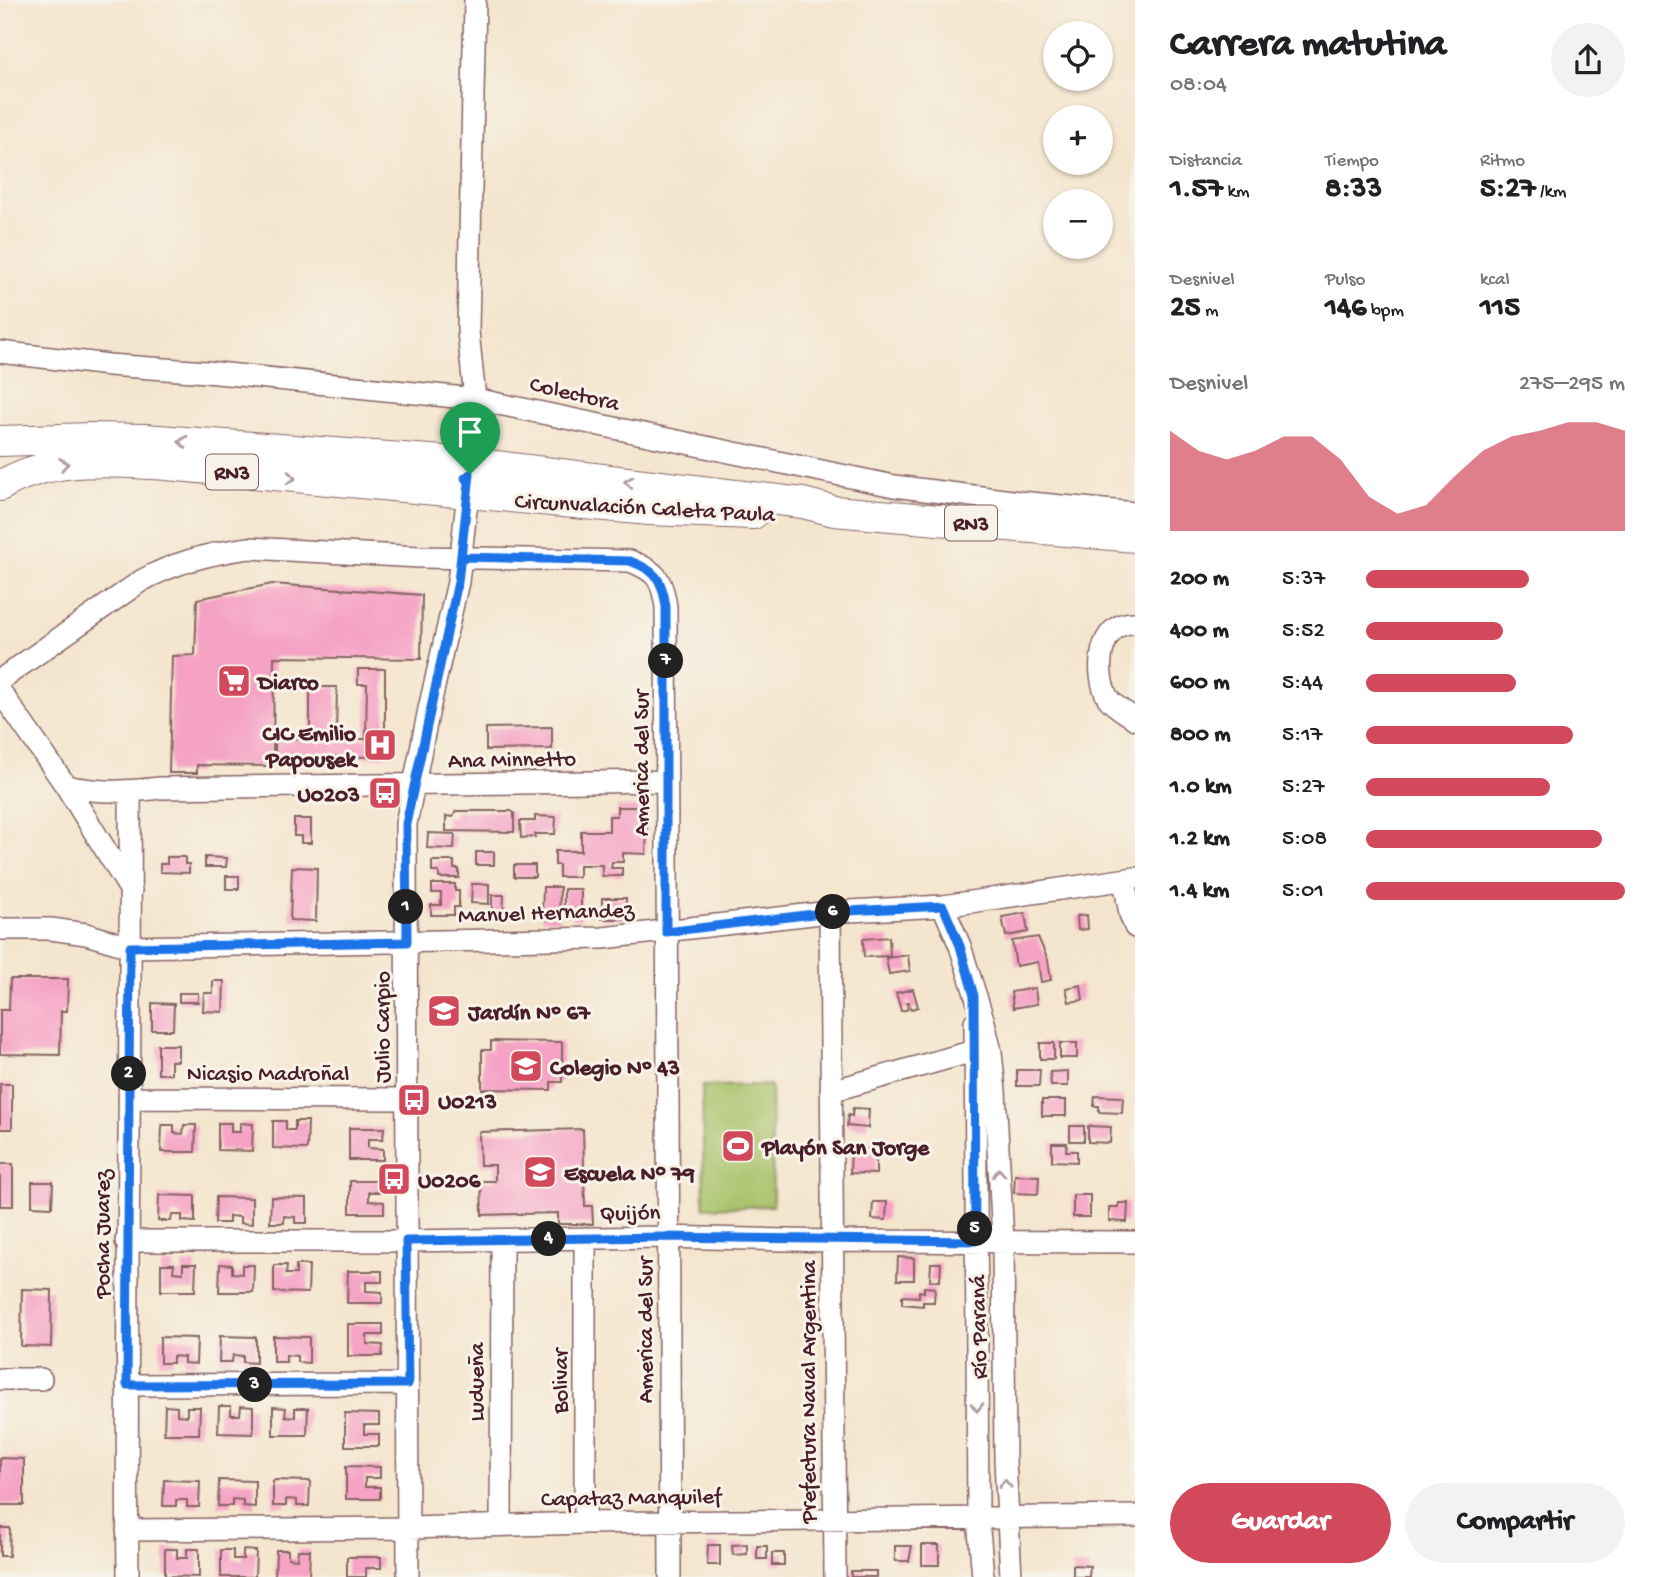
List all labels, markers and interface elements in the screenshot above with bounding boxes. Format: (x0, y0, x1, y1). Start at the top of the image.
map controls (1043, 21, 1113, 259)
button: locate (1043, 21, 1113, 91)
button: share (1551, 23, 1625, 97)
text: Carrera matutina (1170, 24, 1446, 68)
text: 08:04 (1170, 72, 1227, 99)
button: + (1043, 105, 1113, 175)
text: Distancia (1170, 150, 1242, 173)
text: Tiempo (1325, 150, 1379, 173)
text: Ritmo (1480, 150, 1525, 173)
text: 1.57 (1170, 173, 1223, 208)
text: 8:33 (1325, 173, 1382, 208)
text: 5:27 (1480, 173, 1536, 208)
text: km (1223, 181, 1249, 204)
text: /km (1536, 181, 1567, 204)
button: − (1043, 189, 1113, 259)
text: Desnivel (1170, 269, 1235, 292)
text: Pulso (1325, 269, 1365, 292)
text: kcal (1480, 269, 1510, 292)
text: 25 (1170, 292, 1200, 327)
text: 146 (1325, 292, 1367, 327)
text: 115 (1480, 292, 1520, 327)
text: m (1200, 300, 1218, 323)
text: bpm (1367, 300, 1404, 323)
text: Desnivel (1170, 371, 1248, 398)
text: 275–295 m (1519, 371, 1625, 398)
street label: Colectora (527, 372, 623, 419)
pin (440, 402, 500, 474)
icon: arrive (451, 413, 489, 451)
one-way arrow (177, 435, 188, 450)
road number: RN3 (206, 454, 258, 490)
one-way arrow (58, 457, 70, 472)
one-way arrow (286, 470, 297, 485)
one-way arrow (623, 474, 635, 489)
street label: Circunvalación Caleta Paula (514, 489, 777, 530)
road number: RN3 (945, 505, 997, 540)
text: 200 m (1170, 566, 1229, 593)
text: 5:37 (1282, 566, 1325, 593)
text: 400 m (1170, 618, 1229, 645)
text: 5:52 (1282, 618, 1325, 645)
pin: 7 (648, 644, 684, 678)
text: 7 (661, 649, 670, 672)
supermarket icon: Diarco (215, 662, 253, 700)
text: 600 m (1170, 670, 1230, 697)
text: 5:44 (1282, 670, 1323, 697)
place label: Diarco (256, 671, 319, 698)
street label: America del Sur (630, 688, 657, 836)
place label: CIC Emilio Papousek (262, 722, 359, 775)
text: 800 m (1170, 722, 1231, 749)
text: 5:17 (1282, 722, 1323, 749)
hospital icon: CIC Emilio Papousek (361, 726, 399, 764)
street label: Ana Minnetto (448, 747, 576, 776)
bus stop icon: U0203 (366, 774, 404, 812)
text: 1.0 km (1170, 774, 1232, 801)
text: 5:27 (1282, 774, 1325, 801)
place label: U0203 (297, 783, 360, 810)
text: 1.2 km (1170, 826, 1230, 853)
text: 5:08 (1282, 826, 1327, 853)
text: 1.4 km (1170, 878, 1229, 905)
text: 5:01 (1282, 878, 1324, 905)
pin: 1 (388, 890, 424, 925)
pin: 6 (816, 894, 850, 930)
text: 1 (402, 895, 409, 918)
street label: Manuel Hernandez (458, 898, 635, 931)
text: 6 (828, 900, 837, 923)
street label: Julio Carpio (371, 971, 398, 1083)
school or university icon: Jardín Nº 67 (425, 992, 463, 1030)
place label: Jardín Nº 67 (467, 1001, 591, 1028)
school or university icon: Colegio Nº 43 (507, 1047, 545, 1085)
pin: 2 (111, 1056, 146, 1092)
place label: Colegio Nº 43 (550, 1056, 680, 1083)
text: 2 (124, 1062, 133, 1085)
street label: Nicasio Madroñal (187, 1062, 349, 1089)
bus stop icon: U0213 (395, 1081, 433, 1119)
place label: U0213 (438, 1090, 497, 1117)
sports icon: Playón San Jorge (719, 1127, 757, 1165)
place label: Playón San Jorge (760, 1136, 930, 1163)
school or university icon: Escuela N° 79 (521, 1153, 559, 1191)
bus stop icon: U0206 (375, 1160, 413, 1198)
place label: Escuela N° 79 (564, 1162, 695, 1189)
one-way arrow (992, 1167, 1007, 1178)
street label: Pocha Juarez (91, 1169, 118, 1299)
place label: U0206 (418, 1169, 482, 1196)
street label: Quijón (599, 1200, 661, 1229)
pin: 5 (958, 1212, 992, 1246)
text: 5 (970, 1217, 980, 1240)
pin: 4 (532, 1222, 566, 1256)
text: 4 (544, 1227, 553, 1250)
street label: America del Sur (634, 1255, 661, 1403)
street label: Prefectura Naval Argentina (797, 1259, 824, 1524)
street label: Río Paraná (966, 1273, 995, 1379)
street label: Ludueña (465, 1341, 492, 1422)
street label: Bolivar (549, 1347, 576, 1414)
pin: 3 (238, 1368, 272, 1402)
text: 3 (250, 1373, 259, 1396)
one-way arrow (969, 1403, 985, 1413)
one-way arrow (998, 1479, 1013, 1490)
button: Guardar (1170, 1483, 1391, 1563)
button: Compartir (1405, 1483, 1625, 1563)
street label: Capataz Manquilef (541, 1484, 723, 1515)

